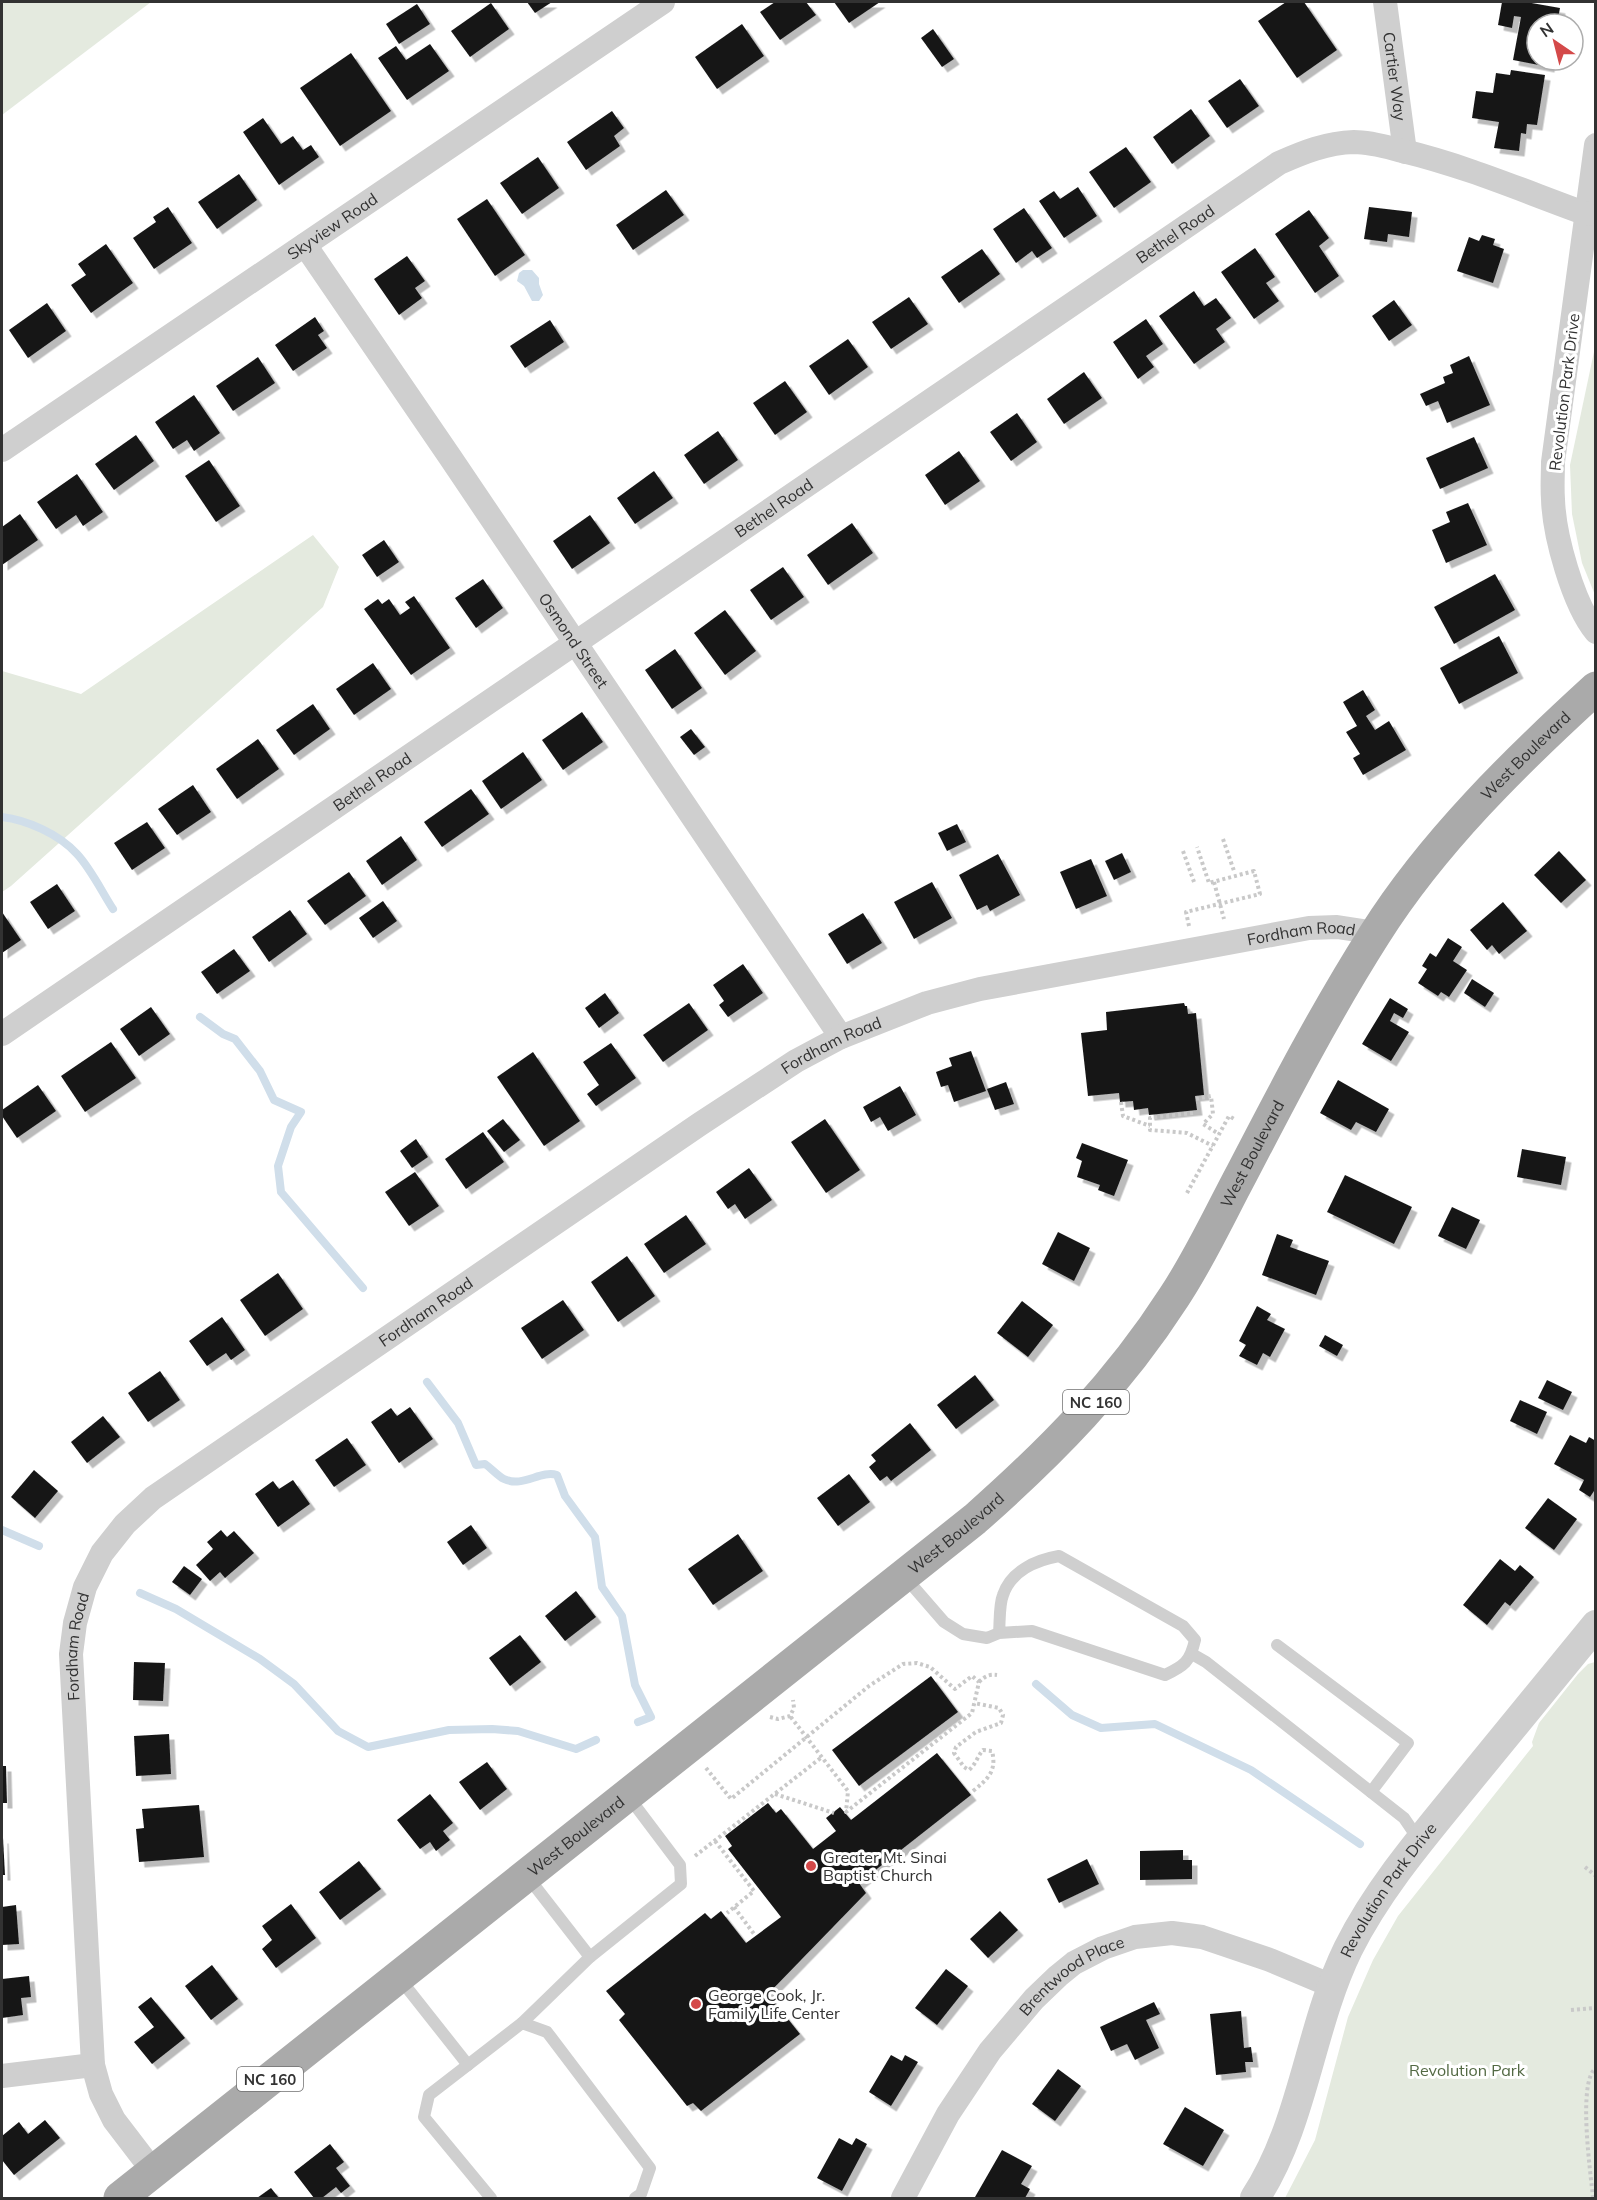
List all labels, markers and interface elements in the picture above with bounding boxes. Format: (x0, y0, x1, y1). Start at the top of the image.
north arrow (1525, 12, 1585, 72)
text: N (1536, 18, 1557, 41)
street label: Cartier Way (1379, 31, 1411, 123)
street label: Skyview Road (283, 188, 381, 264)
street label: Bethel Road (1132, 200, 1218, 268)
street label: Revolution Park Drive (1544, 312, 1584, 472)
street label: Bethel Road (731, 474, 817, 541)
street label: Osmond Street (534, 589, 613, 692)
street label: West Boulevard (1476, 707, 1574, 804)
street label: Bethel Road (329, 748, 415, 815)
street label: Fordham Road (1245, 917, 1357, 949)
street label: Fordham Road (777, 1012, 884, 1078)
street label: West Boulevard (1216, 1097, 1288, 1211)
street label: Fordham Road (375, 1272, 476, 1351)
road number: NC 160 (1063, 1390, 1129, 1414)
street label: West Boulevard (904, 1488, 1008, 1578)
street label: Fordham Road (61, 1590, 93, 1701)
street label: West Boulevard (523, 1791, 628, 1881)
street label: Revolution Park Drive (1336, 1818, 1440, 1961)
place label: Greater Mt. Sinai Baptist Church (823, 1847, 947, 1885)
marker: Greater Mt. Sinai Baptist Church (804, 1859, 818, 1873)
street label: Brentwood Place (1014, 1931, 1127, 2020)
place label: George Cook, Jr. Family Life Center (708, 1985, 840, 2023)
marker: George Cook, Jr. Family Life Center (689, 1997, 703, 2011)
park label: Revolution Park (1409, 2060, 1526, 2080)
road number: NC 160 (237, 2067, 303, 2091)

